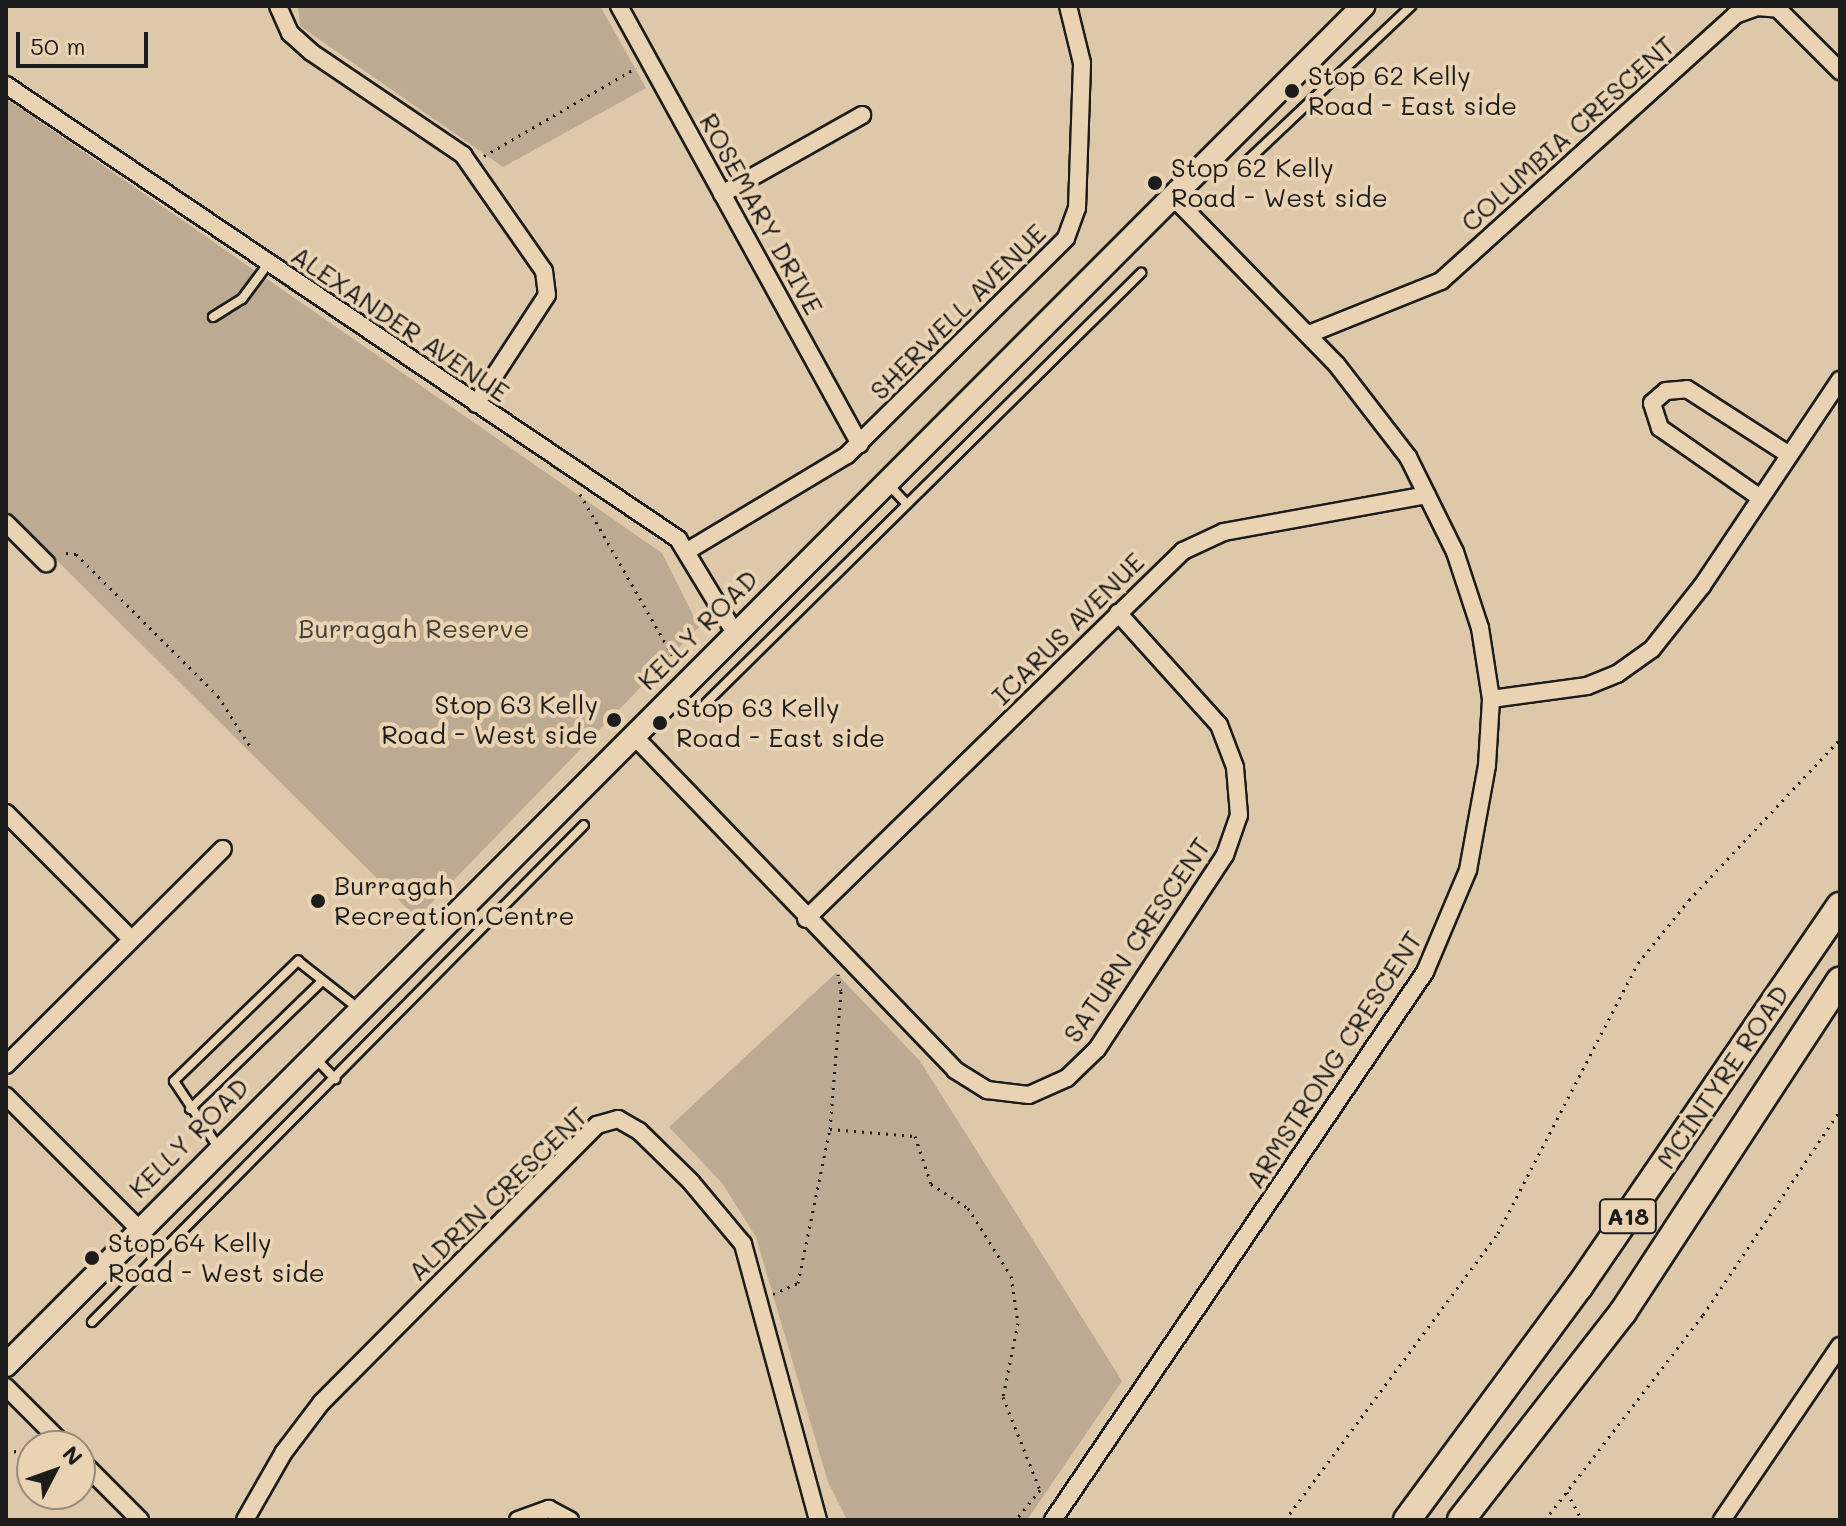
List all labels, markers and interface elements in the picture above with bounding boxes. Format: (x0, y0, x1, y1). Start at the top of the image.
scale bar (20, 16, 152, 66)
text: 50 m (30, 30, 86, 61)
street label: COLUMBIA CRESCENT (1455, 30, 1681, 238)
place label: Stop 62 Kelly Road - East side (1308, 60, 1517, 122)
marker: Stop 62 Kelly Road - East side (1283, 82, 1301, 100)
street label: ROSEMARY DRIVE (693, 108, 829, 320)
place label: Stop 62 Kelly Road - West side (1171, 152, 1388, 214)
marker: Stop 62 Kelly Road - West side (1146, 174, 1164, 192)
street label: SHERWELL AVENUE (864, 218, 1052, 406)
street label: ALEXANDER AVENUE (285, 240, 515, 408)
street label: ICARUS AVENUE (986, 547, 1150, 711)
street label: KELLY ROAD (632, 564, 764, 696)
park label: Burragah Reserve (298, 613, 530, 645)
place label: Stop 63 Kelly Road - West side (381, 689, 598, 750)
place label: Stop 63 Kelly Road - East side (676, 692, 885, 754)
marker: Stop 63 Kelly Road - West side (605, 711, 623, 729)
marker: Stop 63 Kelly Road - East side (651, 714, 669, 732)
street label: SATURN CRESCENT (1057, 832, 1217, 1048)
place label: Burragah Recreation Centre (334, 870, 575, 932)
marker: Burragah Recreation Centre (309, 892, 327, 910)
street label: ARMSTRONG CRESCENT (1239, 926, 1429, 1194)
street label: MCINTYRE ROAD (1650, 979, 1796, 1175)
street label: KELLY ROAD (123, 1072, 255, 1204)
street label: ALDRIN CRESCENT (402, 1100, 594, 1288)
road number: A18 (1598, 1196, 1658, 1236)
place label: Stop 64 Kelly Road - West side (108, 1227, 325, 1288)
marker: Stop 64 Kelly Road - West side (83, 1249, 101, 1267)
north arrow (16, 1430, 96, 1510)
text: N (57, 1439, 89, 1471)

